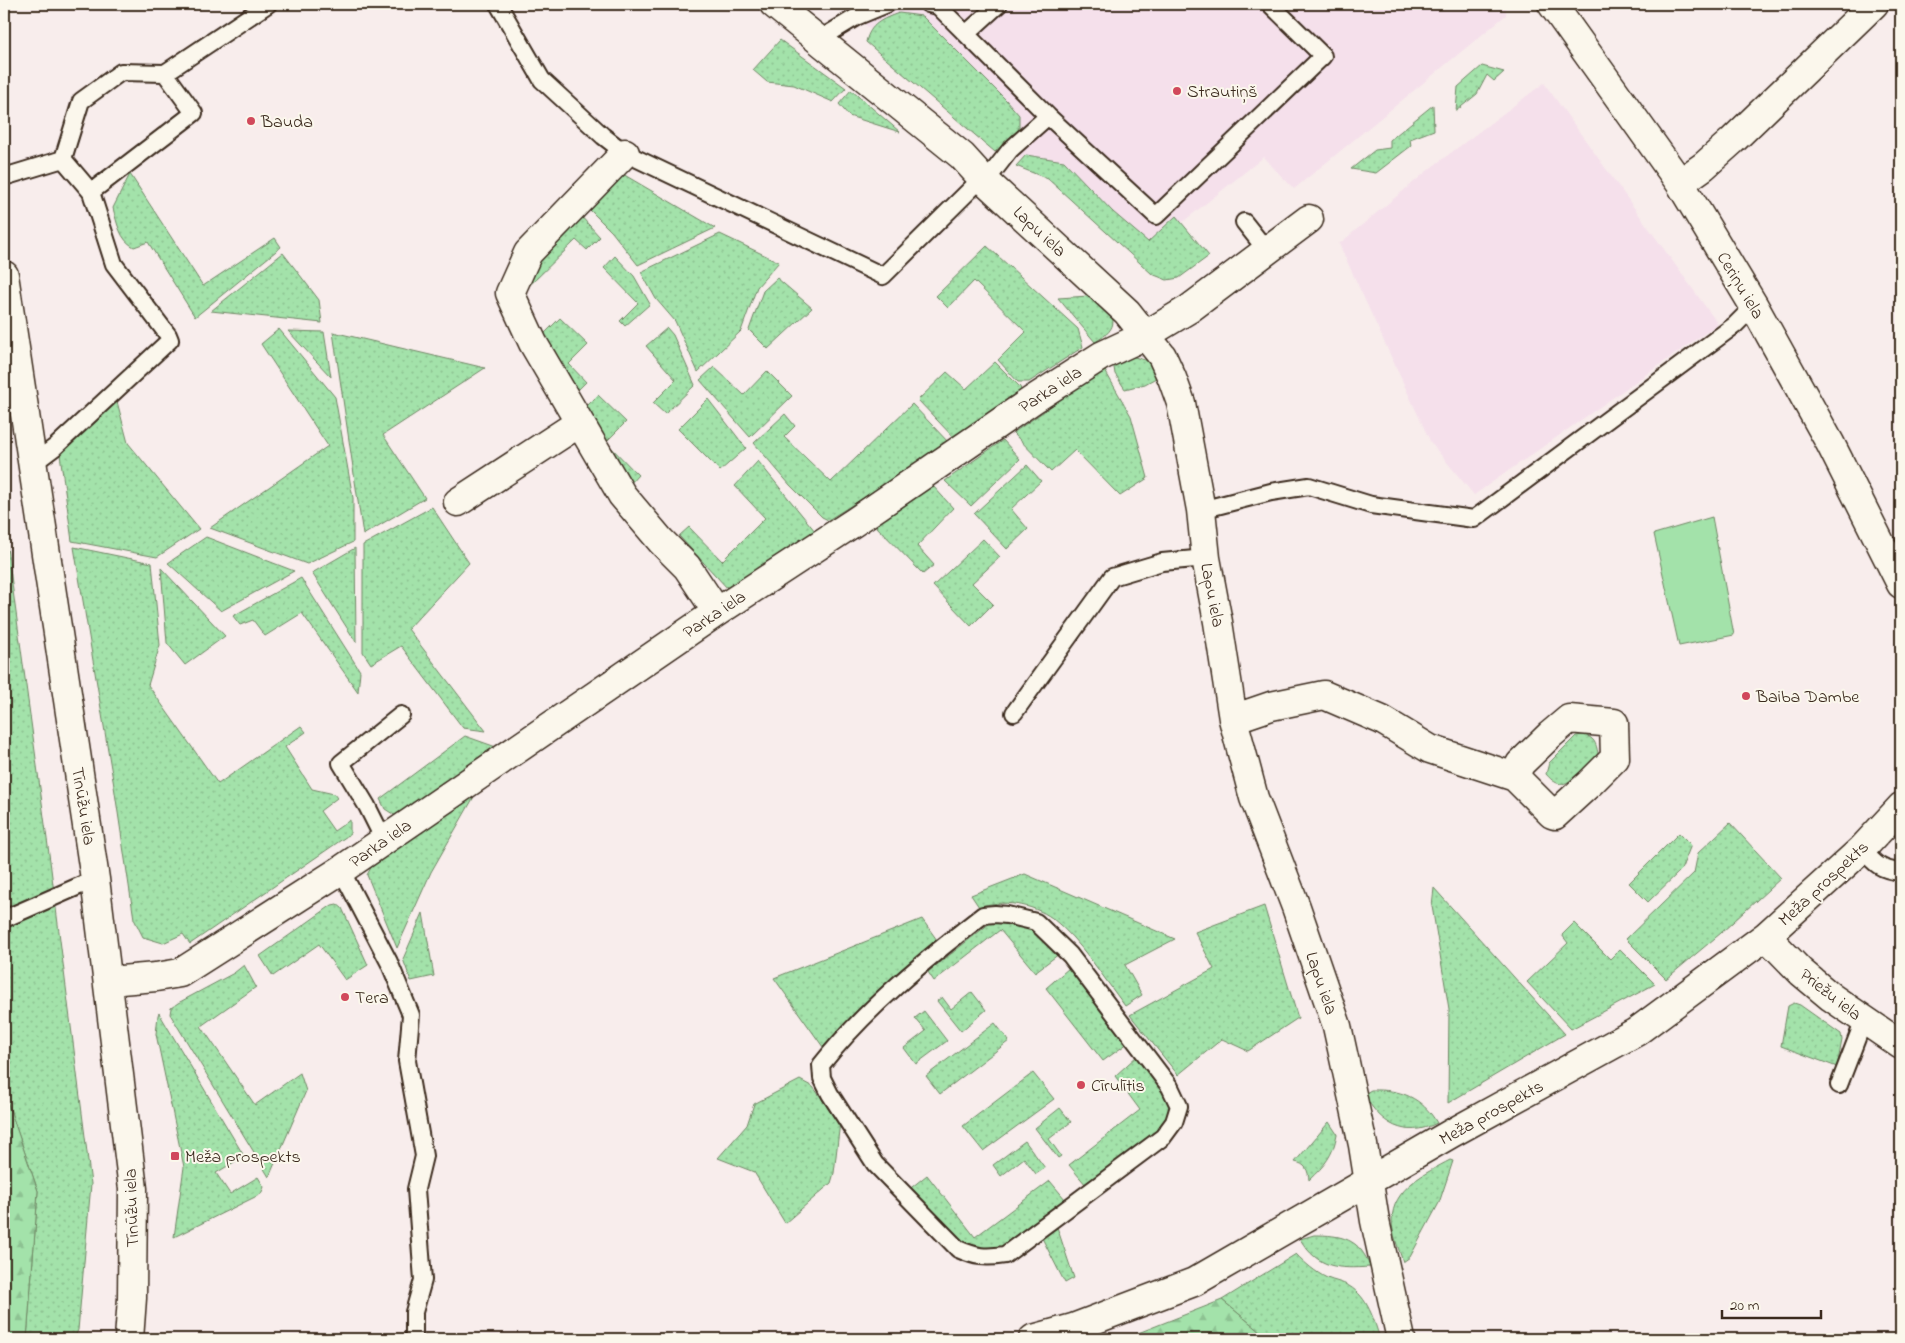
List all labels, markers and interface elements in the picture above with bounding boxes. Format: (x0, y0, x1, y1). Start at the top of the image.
place label: Strautiņš (1187, 80, 1257, 106)
marker: Strautiņš (1171, 85, 1183, 97)
place label: Bauda (260, 110, 313, 136)
marker: Bauda (245, 115, 257, 127)
street label: Lapu iela (1006, 201, 1071, 264)
street label: Ceriņu iela (1709, 247, 1770, 325)
street label: Parka iela (1014, 360, 1088, 421)
street label: Lapu iela (1192, 561, 1230, 630)
street label: Parka iela (679, 585, 752, 646)
place label: Baiba Dambe (1755, 685, 1860, 711)
marker: Baiba Dambe (1740, 690, 1752, 702)
street label: Tīnūžu iela (63, 765, 101, 847)
street label: Parka iela (345, 814, 418, 876)
street label: Meža prospekts (1773, 836, 1876, 933)
street label: Lapu iela (1297, 949, 1343, 1019)
street label: Priežu iela (1793, 963, 1866, 1028)
place label: Tera (355, 986, 389, 1012)
marker: Tera (339, 991, 351, 1003)
place label: Cīrulītis (1091, 1074, 1145, 1100)
street label: Meža prospekts (1435, 1074, 1549, 1153)
marker: Cīrulītis (1075, 1079, 1087, 1091)
place label: Meža prospekts (185, 1145, 301, 1171)
marker: Meža prospekts (169, 1150, 181, 1162)
street label: Tīnūžu iela (119, 1168, 147, 1248)
scale bar (1722, 1288, 1821, 1320)
text: 20 m (1730, 1295, 1760, 1317)

